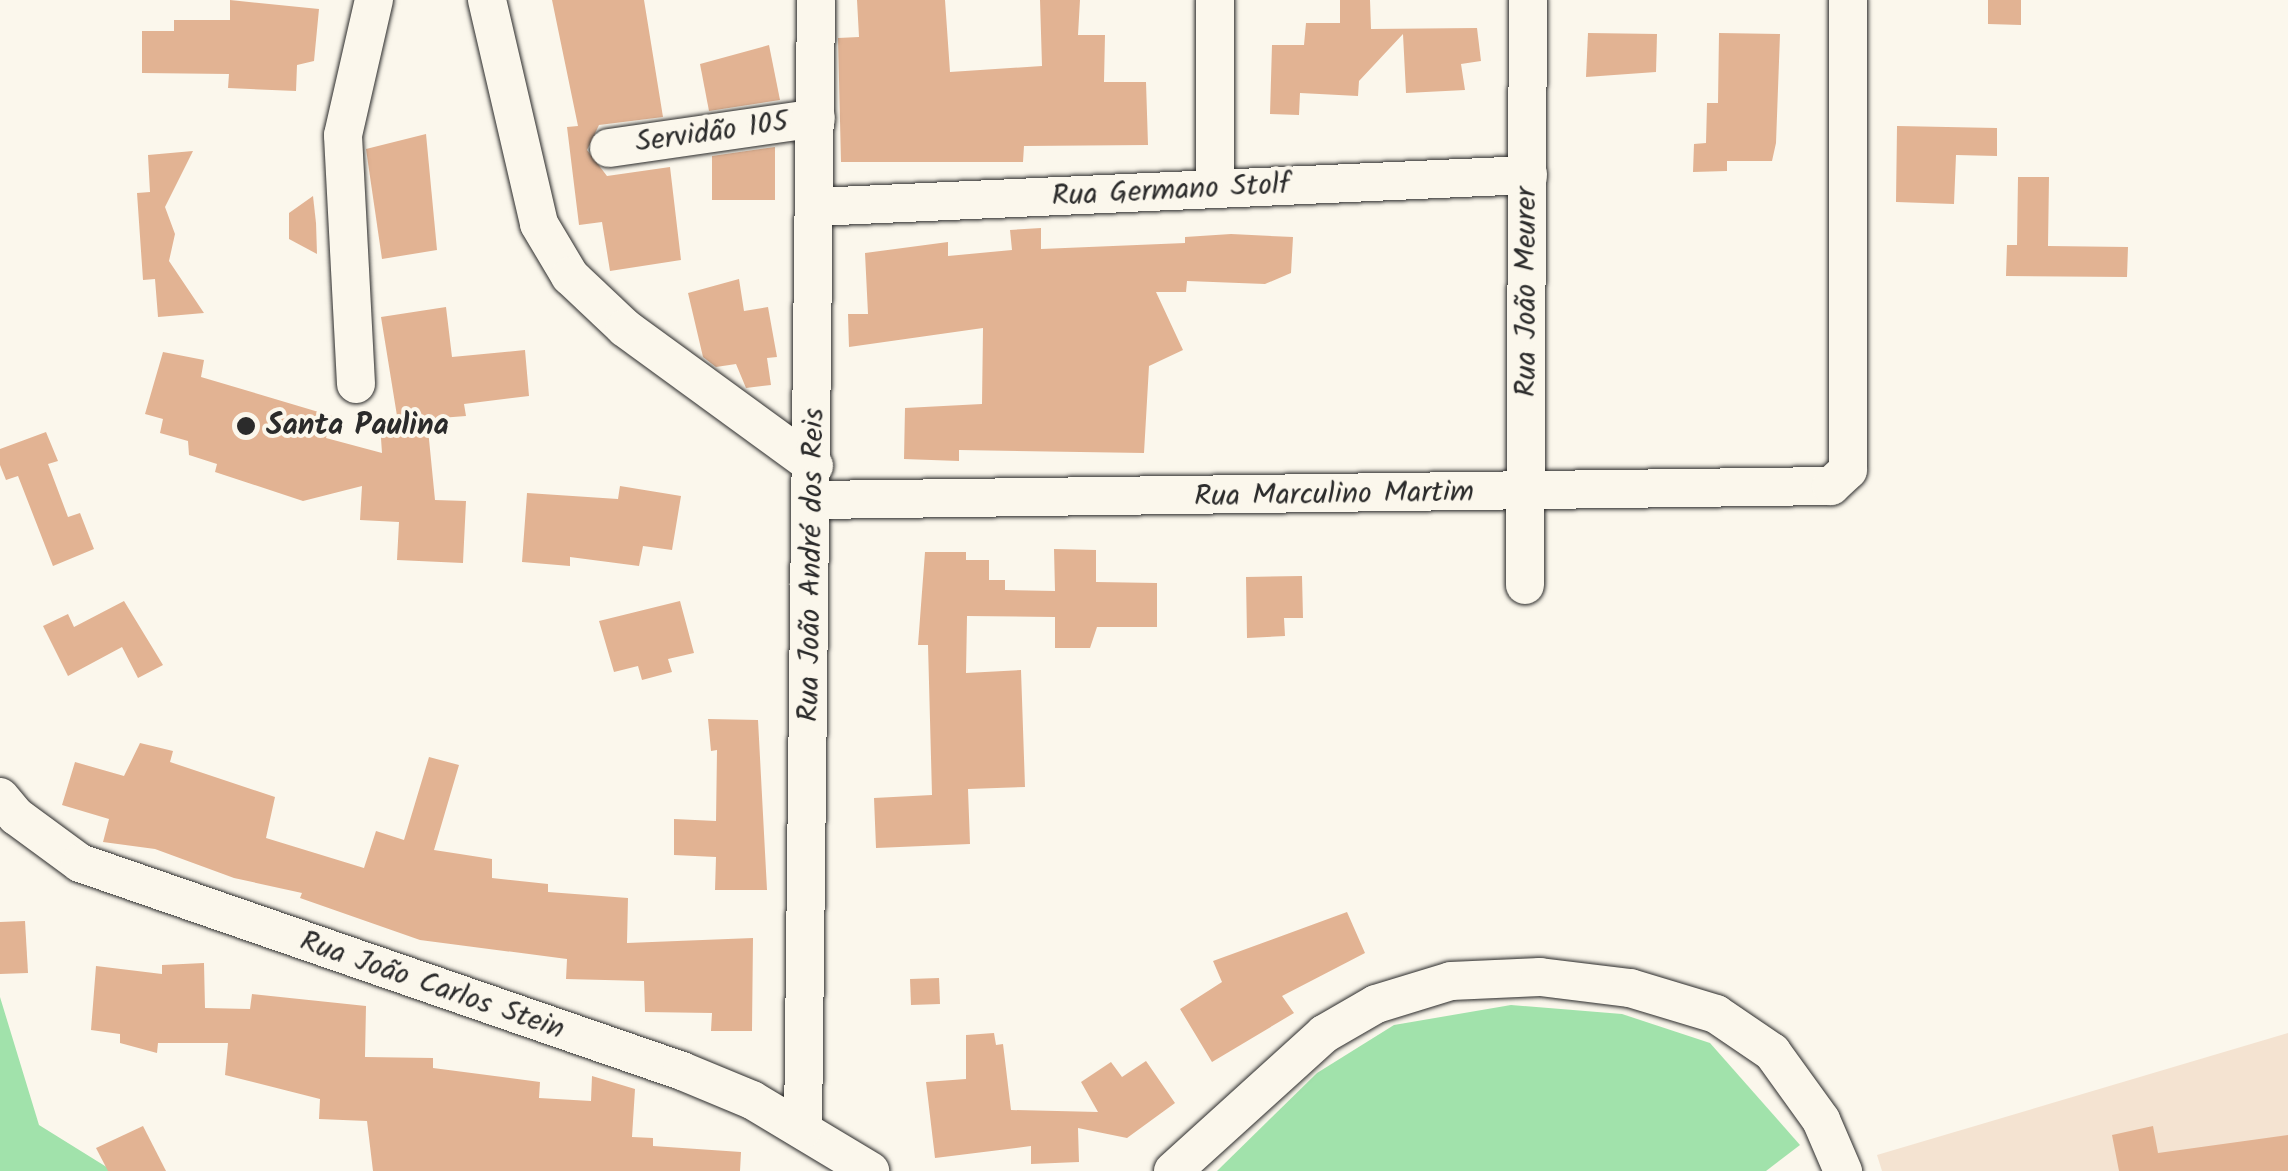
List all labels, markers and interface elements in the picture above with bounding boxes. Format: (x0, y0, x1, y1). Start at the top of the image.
street label: Servidão 105 (633, 104, 791, 162)
street label: Rua Germano Stolf (1051, 167, 1291, 215)
street label: Rua João Meurer (1509, 187, 1545, 397)
place label: Santa Paulina (266, 408, 449, 444)
street label: Rua João André dos Reis (791, 408, 833, 722)
marker: Santa Paulina (235, 415, 257, 437)
street label: Rua Marculino Martim (1194, 475, 1474, 515)
street label: Rua João Carlos Stein (295, 924, 569, 1048)

